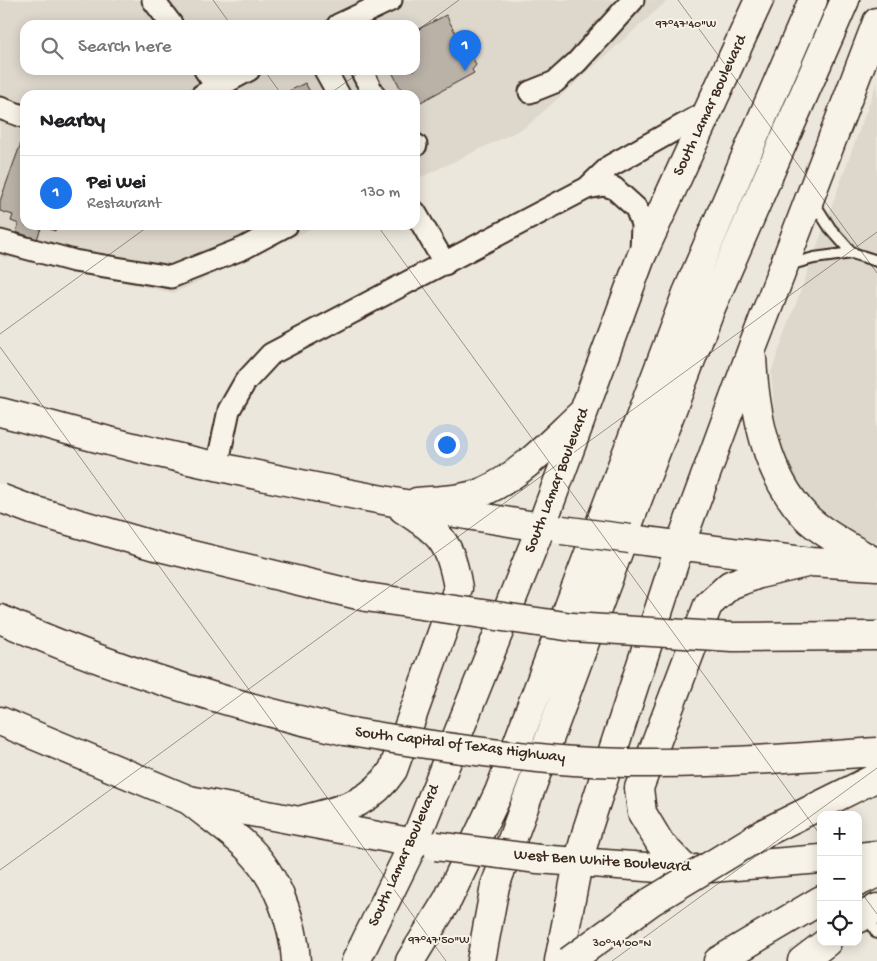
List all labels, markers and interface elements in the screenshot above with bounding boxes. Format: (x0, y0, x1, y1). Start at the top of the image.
text: 97°47'40"W (655, 18, 716, 32)
search box (20, 20, 420, 75)
pin: 1 (449, 30, 481, 71)
street label: South Lamar Boulevard (670, 31, 753, 180)
icon: search (38, 34, 66, 62)
text: Search here (78, 36, 172, 59)
text: Nearby (40, 110, 105, 135)
text: Pei Wei (87, 172, 146, 195)
text: 1 (53, 184, 59, 203)
text: 130 m (361, 184, 400, 203)
text: Restaurant (87, 195, 161, 214)
street label: South Lamar Boulevard (522, 405, 595, 556)
your location (434, 432, 460, 458)
street label: South Capital of Texas Highway (354, 724, 566, 768)
street label: South Lamar Boulevard (365, 781, 446, 930)
map controls (817, 811, 862, 946)
button: + (817, 811, 862, 856)
street label: West Ben White Boulevard (513, 846, 693, 878)
button: − (817, 856, 862, 901)
button: locate (817, 901, 862, 946)
text: 97°47'50"W (408, 934, 469, 948)
text: 30°14'00"N (592, 937, 651, 951)

